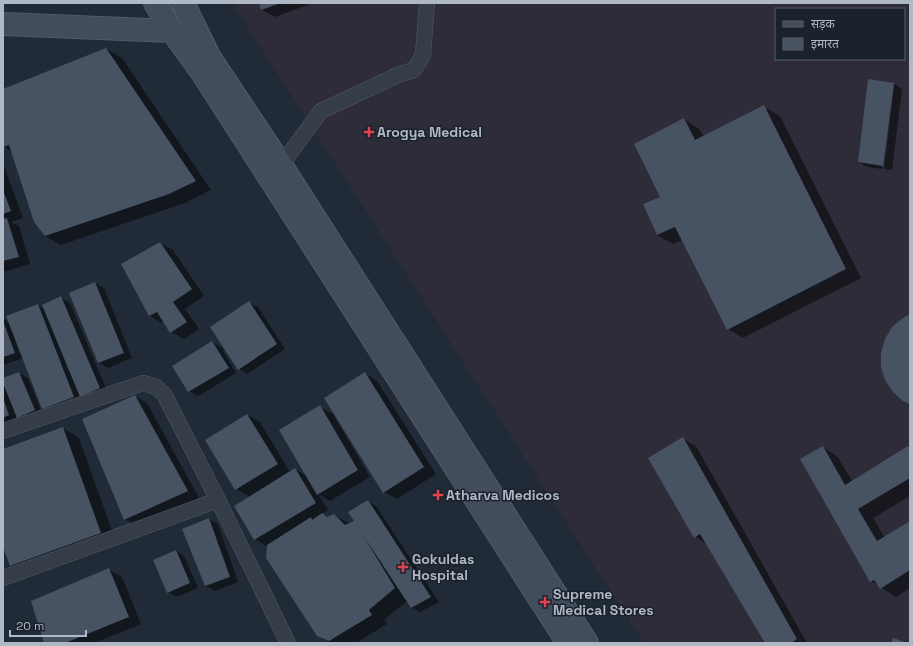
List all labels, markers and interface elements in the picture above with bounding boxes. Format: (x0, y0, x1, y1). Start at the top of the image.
legend (775, 8, 905, 60)
text: सड़क (811, 16, 836, 32)
text: इमारत (811, 36, 840, 52)
place label: Arogya Medical (377, 123, 482, 141)
marker: Arogya Medical (364, 127, 374, 137)
place label: Atharva Medicos (446, 486, 560, 504)
marker: Atharva Medicos (433, 490, 443, 500)
place label: Gokuldas Hospital (412, 550, 474, 584)
marker: Gokuldas Hospital (397, 561, 409, 573)
place label: Supreme Medical Stores (553, 585, 654, 619)
marker: Supreme Medical Stores (540, 597, 550, 607)
scale bar (10, 612, 86, 638)
text: 20 m (16, 618, 44, 634)

